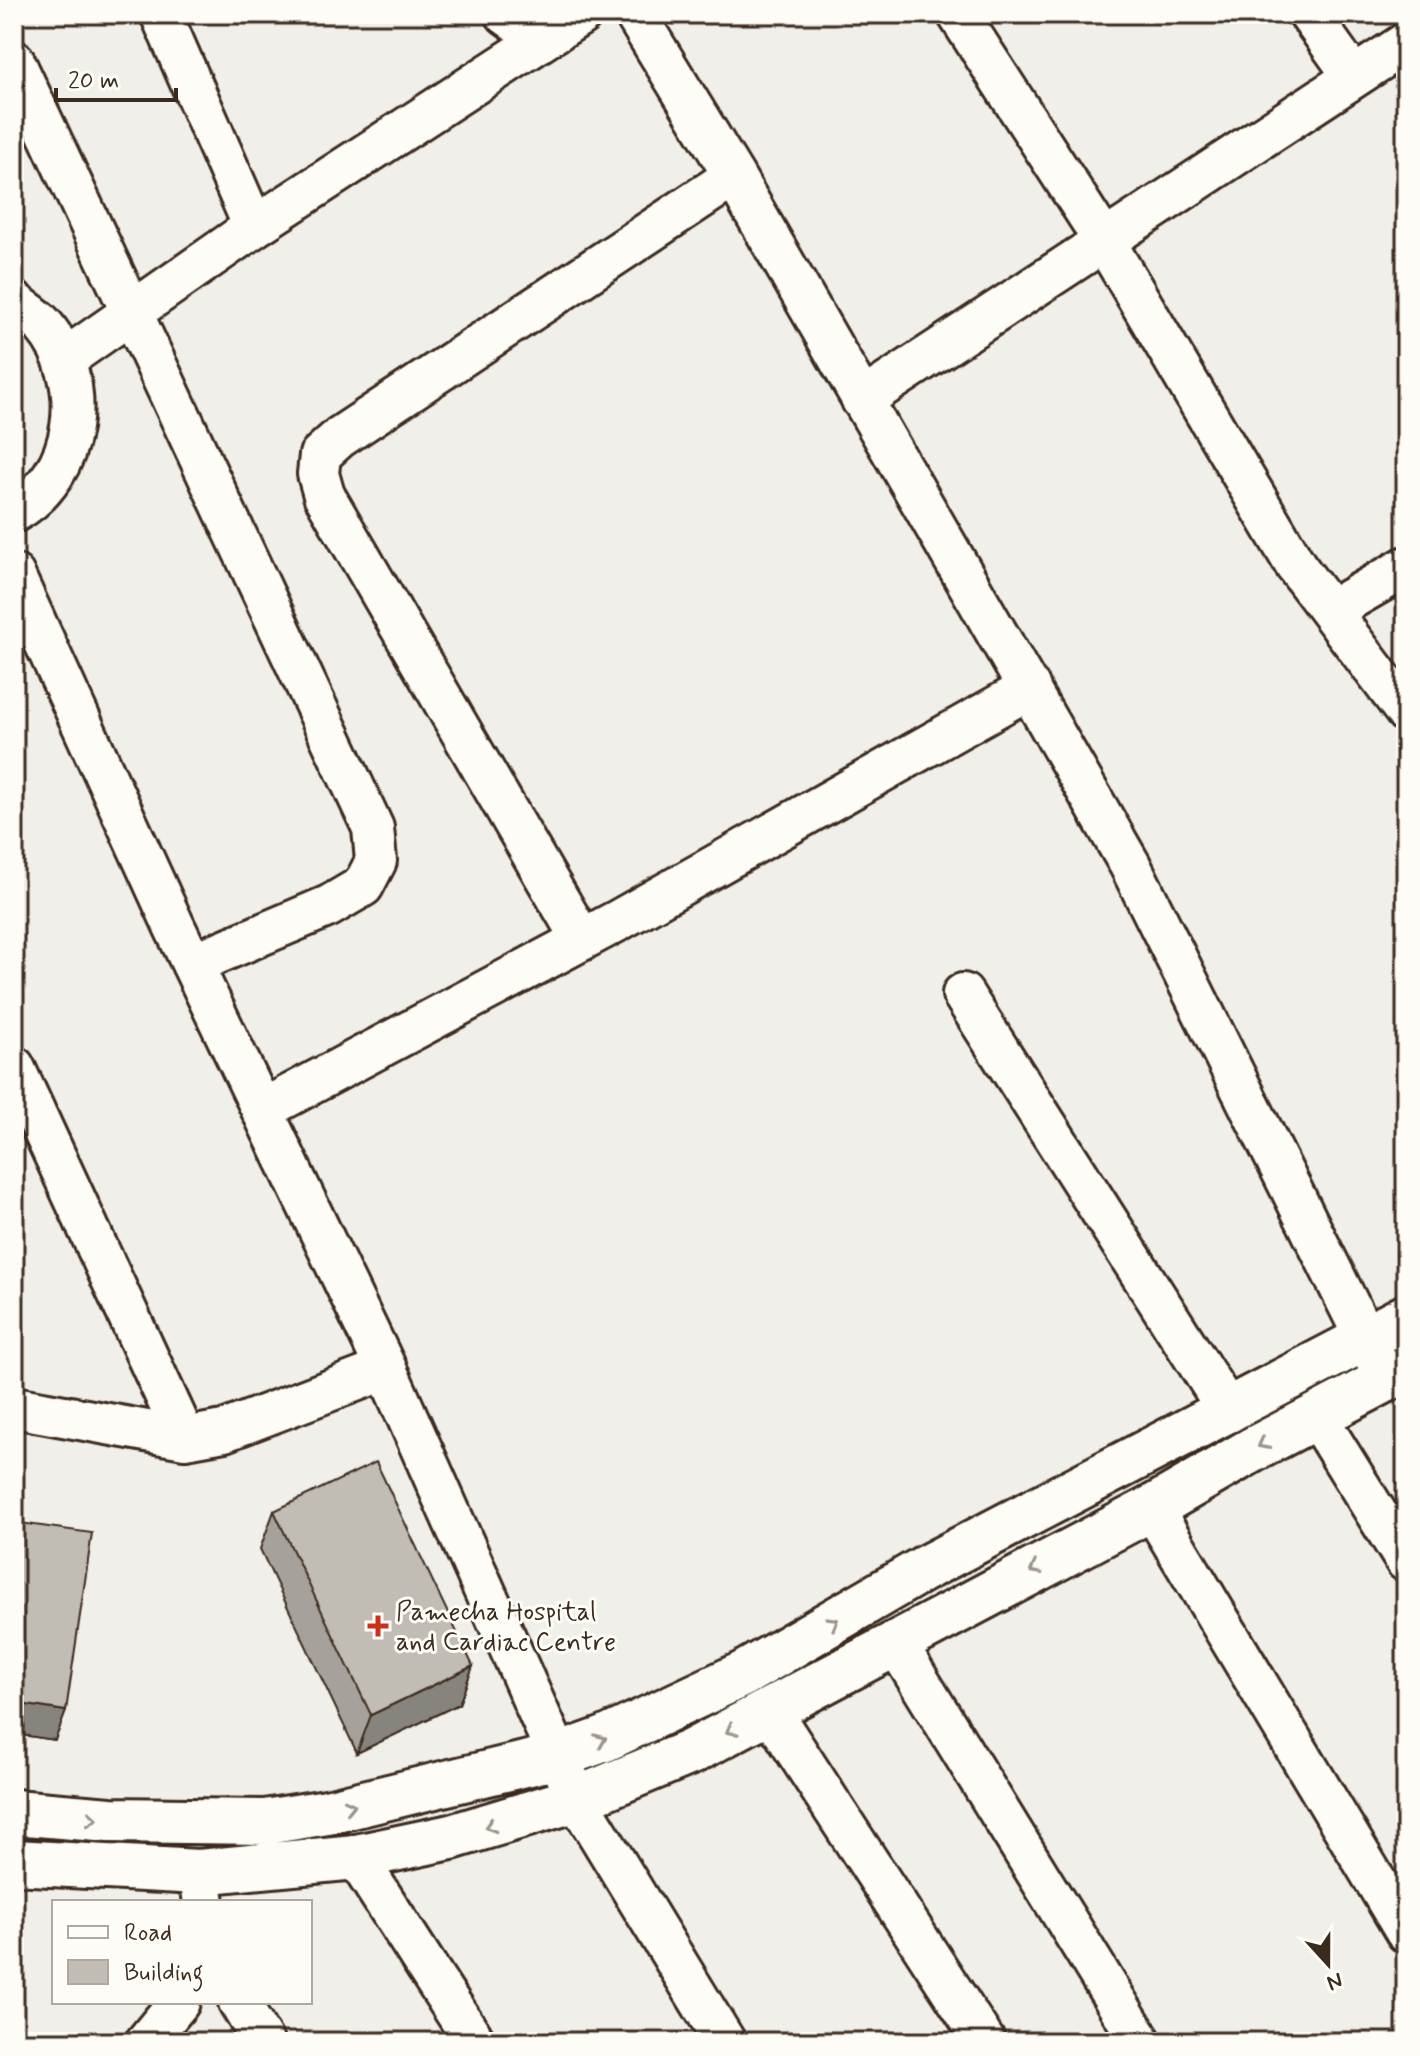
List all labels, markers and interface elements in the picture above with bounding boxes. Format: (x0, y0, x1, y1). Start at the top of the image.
scale bar (56, 52, 176, 102)
text: 20 m (68, 66, 119, 97)
one-way arrow (1257, 1435, 1271, 1450)
one-way arrow (1028, 1559, 1043, 1574)
place label: Pamecha Hospital and Cardiac Centre (396, 1596, 616, 1660)
marker: Pamecha Hospital and Cardiac Centre (367, 1615, 389, 1637)
one-way arrow (824, 1616, 838, 1632)
one-way arrow (725, 1720, 739, 1736)
one-way arrow (593, 1733, 607, 1749)
one-way arrow (343, 1798, 356, 1815)
one-way arrow (86, 1810, 99, 1827)
one-way arrow (483, 1817, 497, 1833)
legend (52, 1900, 312, 2004)
text: Road (124, 1918, 172, 1949)
north arrow (1288, 1924, 1368, 2004)
text: Building (124, 1958, 204, 1992)
text: N (1323, 1965, 1346, 1997)

